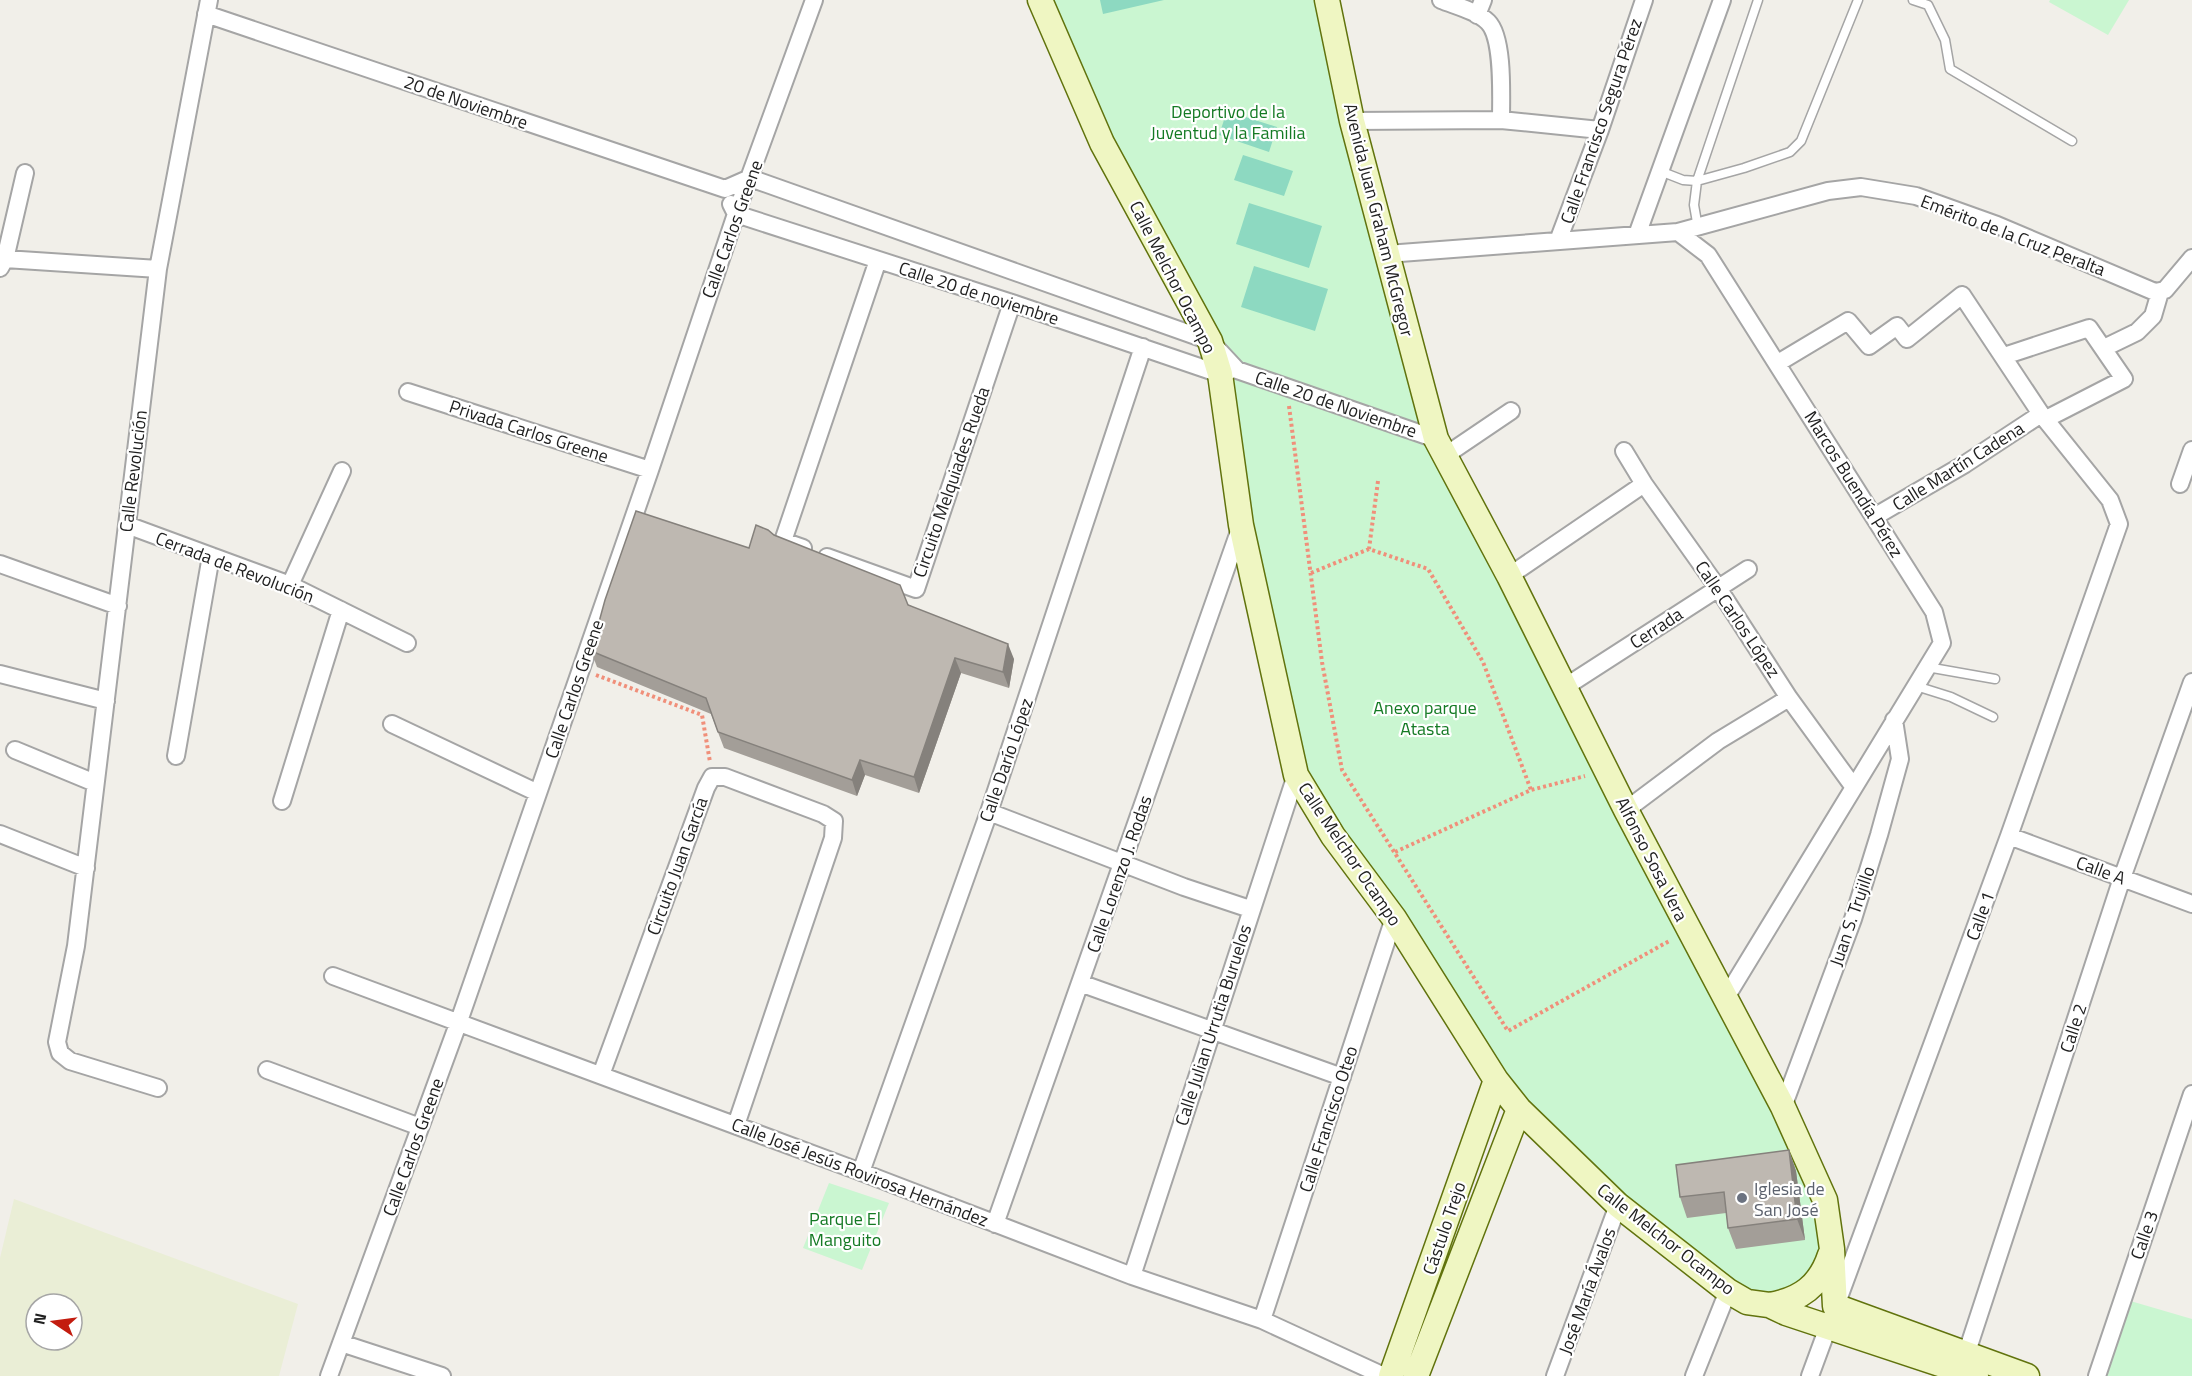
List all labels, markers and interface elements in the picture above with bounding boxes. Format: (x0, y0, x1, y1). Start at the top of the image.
street label: Calle Francisco Segura Pérez (1553, 15, 1649, 227)
street label: 20 de Noviembre (400, 68, 532, 136)
park label: Deportivo de la Juventud y la Familia (1150, 98, 1306, 146)
street label: Avenida Juan Graham McGregor (1337, 100, 1421, 340)
street label: Calle Carlos Greene (694, 156, 770, 302)
street label: Emérito de la Cruz Peralta (1917, 187, 2109, 283)
street label: Calle Melchor Ocampo (1123, 196, 1223, 358)
street label: Calle 20 de noviembre (895, 254, 1063, 332)
street label: Calle 20 de Noviembre (1251, 364, 1421, 444)
street label: Circuito Melquiades Rueda (906, 383, 996, 581)
street label: Privada Carlos Greene (446, 393, 612, 469)
street label: Marcos Buendía Pérez (1798, 405, 1910, 563)
street label: Calle Revolución (112, 408, 154, 534)
street label: Calle Martín Cadena (1887, 415, 2029, 517)
street label: Cerrada de Revolución (152, 524, 318, 610)
street label: Calle Carlos López (1689, 555, 1787, 683)
street label: Cerrada (1624, 601, 1688, 655)
street label: Calle Carlos Greene (538, 616, 610, 762)
park label: Anexo parque Atasta (1373, 694, 1477, 742)
street label: Calle Darío López (972, 695, 1040, 825)
street label: Calle Melchor Ocampo (1292, 777, 1408, 931)
street label: Calle Lorenzo J. Rodas (1079, 792, 1159, 956)
street label: Alfonso Sosa Vera (1609, 792, 1695, 926)
street label: Circuito Juan García (639, 793, 715, 939)
street label: Calle A (2072, 849, 2130, 891)
street label: Juan S. Trujillo (1822, 862, 1882, 970)
street label: Calle 1 (1959, 888, 2001, 944)
street label: Calle Julian Urrutia Buruelos (1168, 921, 1258, 1129)
street label: Calle 2 (2052, 1000, 2094, 1056)
street label: Calle Francisco Oteo (1292, 1042, 1364, 1196)
street label: Calle Carlos Greene (375, 1074, 451, 1220)
street label: Calle José Jesús Rovirosa Hernández (728, 1110, 992, 1234)
place label: Iglesia de San José (1754, 1175, 1825, 1223)
street label: Calle Melchor Ocampo (1591, 1177, 1741, 1301)
street label: Cástulo Trejo (1415, 1178, 1473, 1278)
marker: Iglesia de San José (1735, 1191, 1749, 1205)
park label: Parque El Manguito (809, 1205, 881, 1253)
street label: Calle 3 (2123, 1207, 2165, 1263)
street label: José María Ávalos (1552, 1224, 1622, 1358)
north arrow (24, 1292, 84, 1352)
text: N (26, 1311, 52, 1327)

